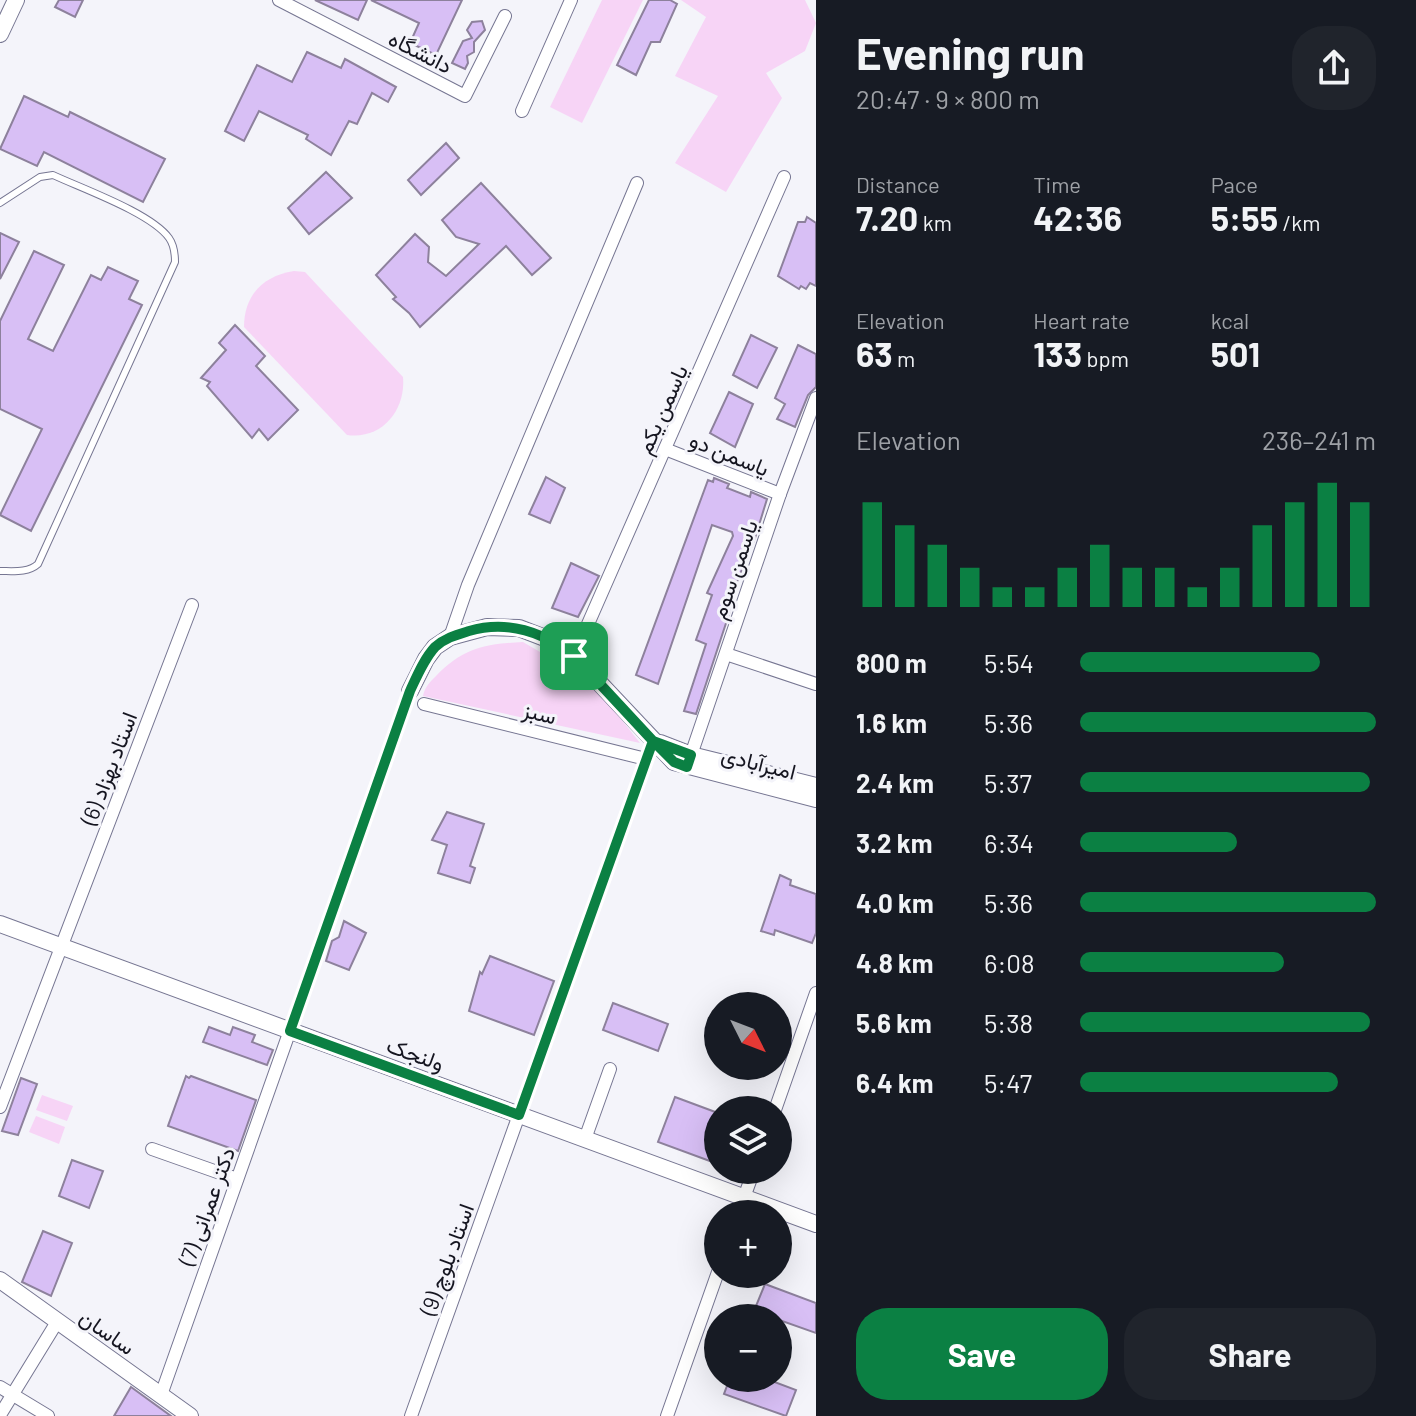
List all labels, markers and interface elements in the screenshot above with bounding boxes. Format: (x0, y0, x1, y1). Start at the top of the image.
street label: دانشگاه (385, 24, 457, 78)
text: Evening run (856, 26, 1085, 79)
button: share (1292, 26, 1376, 110)
text: 20:47 · 9 × 800 m (856, 83, 1040, 114)
text: Distance (856, 171, 940, 197)
text: Time (1033, 171, 1081, 197)
text: Pace (1211, 171, 1258, 197)
text: 7.20 (856, 197, 918, 238)
text: 42:36 (1033, 197, 1122, 238)
text: 5:55 (1211, 197, 1278, 238)
text: km (918, 209, 952, 235)
text: /km (1278, 209, 1320, 235)
text: Elevation (856, 307, 945, 333)
text: Heart rate (1033, 307, 1130, 333)
text: kcal (1211, 307, 1249, 333)
text: 63 (856, 333, 893, 374)
text: 133 (1033, 333, 1082, 374)
text: 501 (1211, 333, 1260, 374)
text: m (893, 345, 915, 371)
text: bpm (1082, 345, 1129, 371)
street label: یاسمن یکم (630, 360, 695, 459)
text: Elevation (856, 424, 961, 455)
text: 236–241 m (1262, 424, 1376, 455)
street label: یاسمن دو (686, 425, 773, 482)
street label: یاسمن سوم (704, 516, 765, 623)
pin (540, 622, 608, 690)
icon: arrive (552, 634, 596, 678)
text: 800 m (856, 647, 927, 678)
text: 5:54 (984, 647, 1034, 678)
street label: سبز (519, 695, 559, 731)
text: 1.6 km (856, 707, 927, 738)
text: 5:36 (984, 707, 1033, 738)
street label: استاد بهزاد (6) (74, 708, 143, 830)
street label: امیرآبادی (719, 740, 799, 786)
text: 2.4 km (856, 767, 934, 798)
text: 5:37 (984, 767, 1032, 798)
text: 3.2 km (856, 827, 932, 858)
text: 6:34 (984, 827, 1034, 858)
text: 4.0 km (856, 887, 934, 918)
text: 5:36 (984, 887, 1033, 918)
text: 4.8 km (856, 947, 934, 978)
text: 6:08 (984, 947, 1034, 978)
north arrow (704, 992, 792, 1080)
map controls (704, 992, 792, 1392)
text: 5.6 km (856, 1007, 932, 1038)
text: 5:38 (984, 1007, 1033, 1038)
street label: ولنجک (383, 1031, 448, 1077)
text: 6.4 km (856, 1067, 933, 1098)
text: 5:47 (984, 1067, 1032, 1098)
button: layers (704, 1096, 792, 1184)
street label: دکتر عمرانی (7) (172, 1143, 241, 1270)
street label: استاد بلوچ (9) (413, 1200, 481, 1320)
button: + (704, 1200, 792, 1288)
street label: ساسان (75, 1303, 140, 1360)
button: − (704, 1304, 792, 1392)
button: Save (856, 1308, 1108, 1400)
button: Share (1124, 1308, 1376, 1400)

